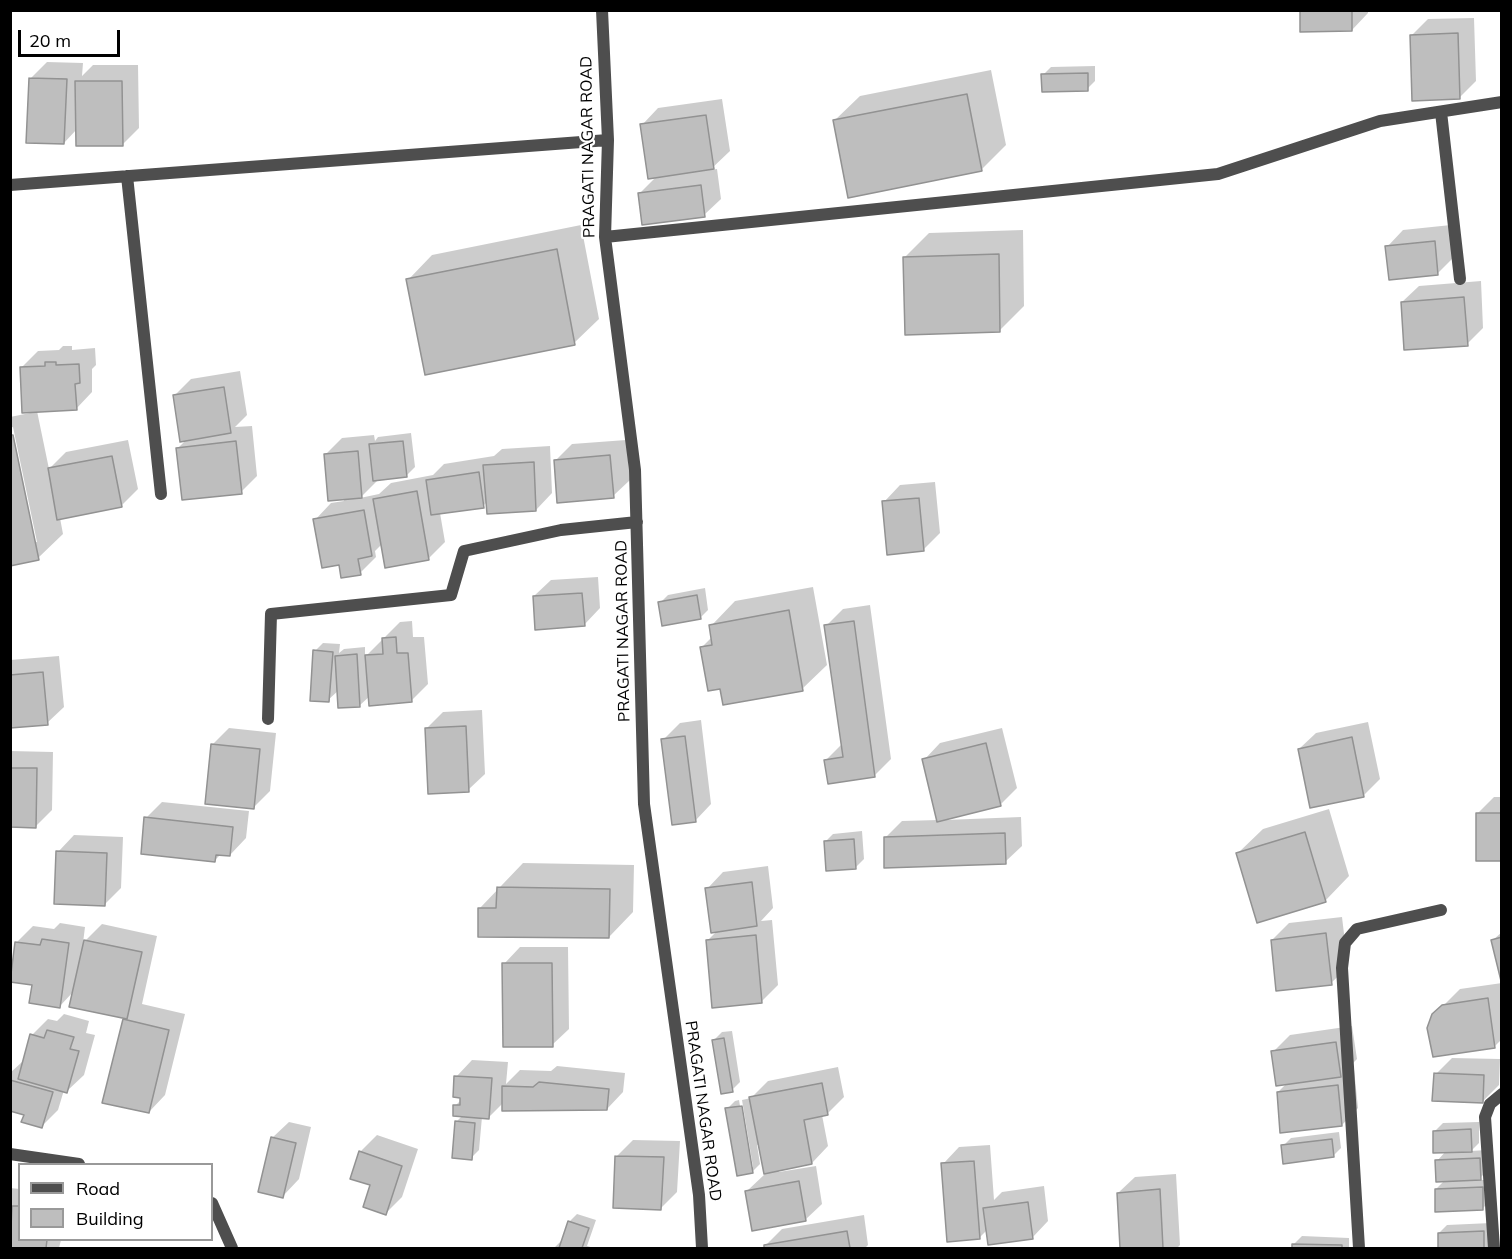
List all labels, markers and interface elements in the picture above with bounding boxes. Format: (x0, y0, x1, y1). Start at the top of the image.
scale bar (21, 18, 123, 56)
text: 20 m (29, 29, 71, 52)
street label: PRAGATI NAGAR ROAD (577, 56, 599, 238)
street label: PRAGATI NAGAR ROAD (612, 540, 634, 722)
street label: PRAGATI NAGAR ROAD (681, 1019, 725, 1203)
legend (18, 1163, 213, 1241)
text: Road (76, 1177, 120, 1200)
text: Building (76, 1207, 144, 1230)

